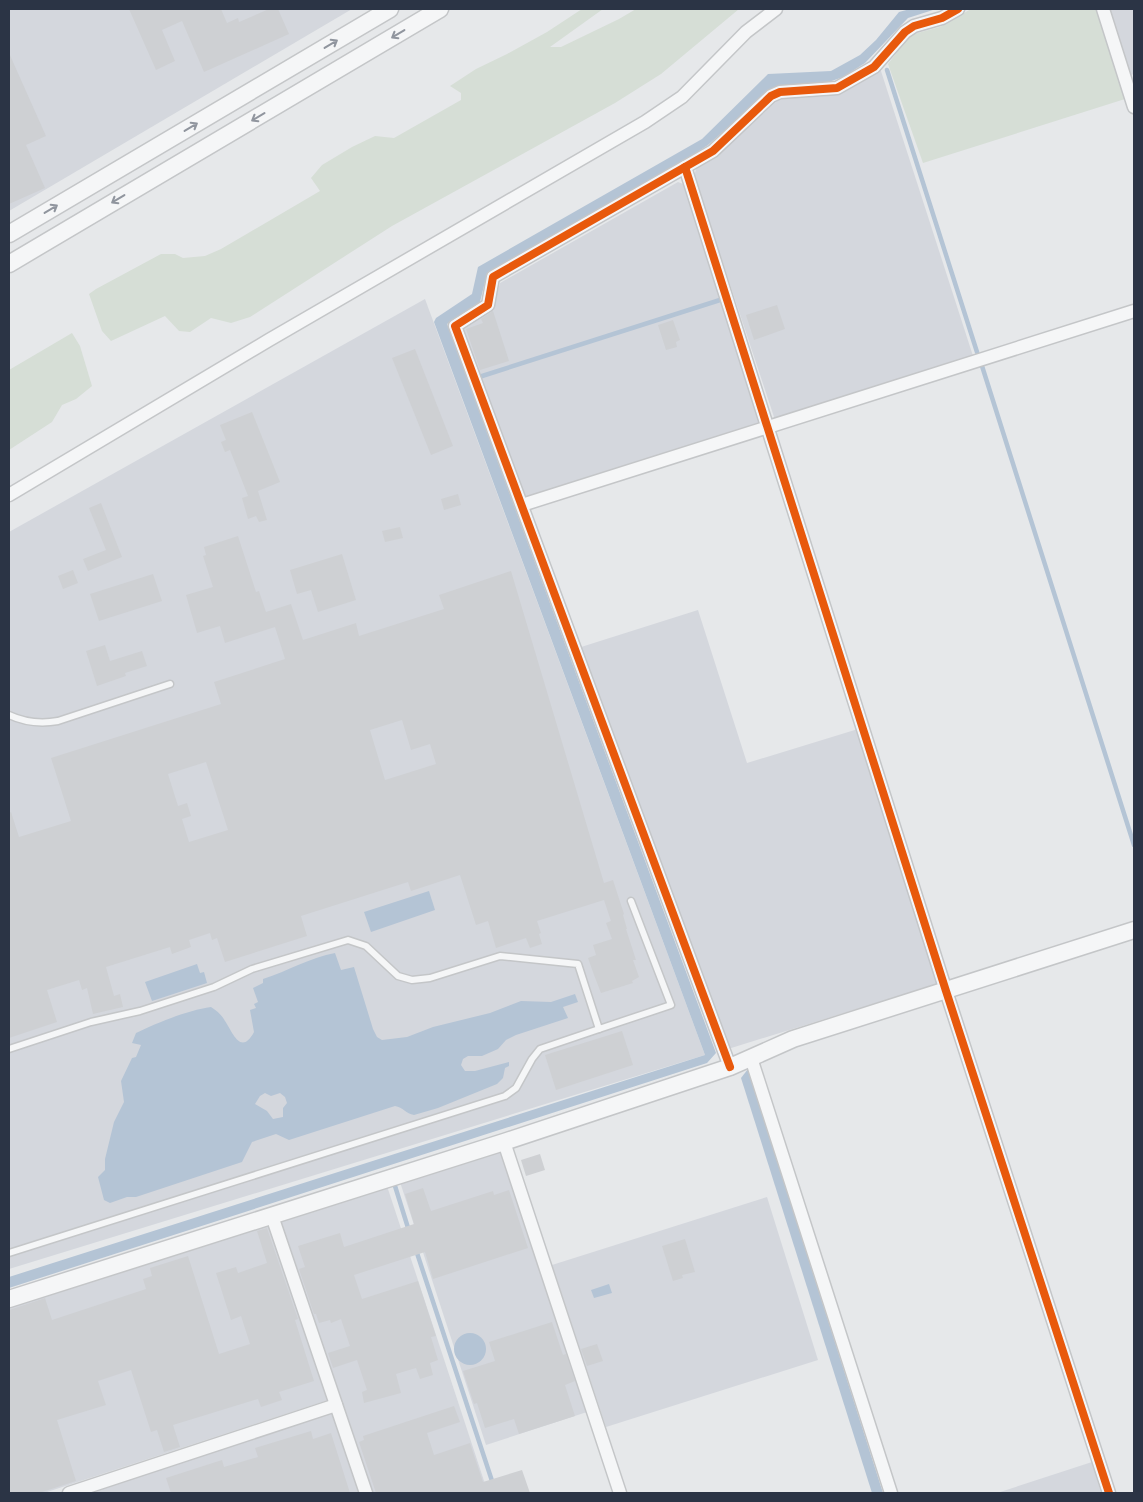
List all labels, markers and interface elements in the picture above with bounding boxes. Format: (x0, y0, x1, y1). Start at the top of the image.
one-way arrow (391, 29, 405, 39)
one-way arrow (323, 39, 338, 49)
one-way arrow (252, 112, 266, 122)
one-way arrow (183, 121, 197, 131)
one-way arrow (112, 195, 126, 205)
one-way arrow (43, 204, 57, 214)

